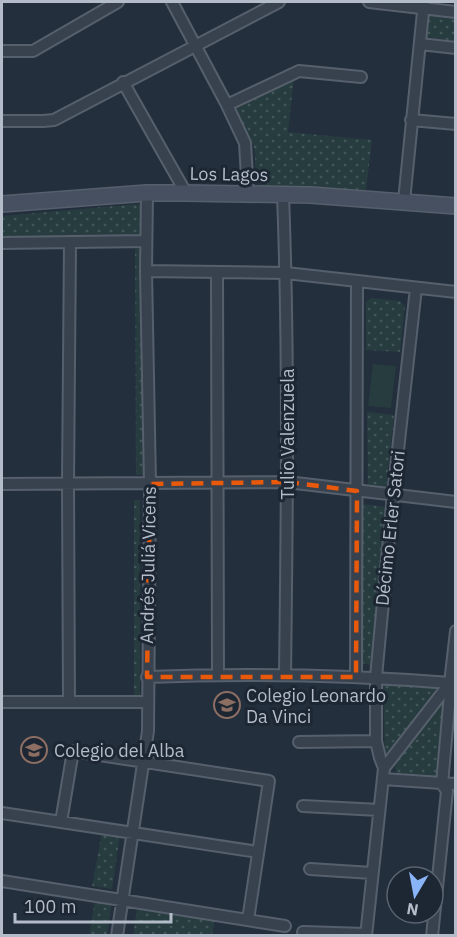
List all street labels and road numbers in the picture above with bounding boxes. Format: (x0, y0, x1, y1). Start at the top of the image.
street label: Los Lagos (189, 162, 269, 186)
street label: Tulio Valenzuela (276, 368, 299, 500)
street label: Décimo Erler Satori (370, 449, 410, 607)
street label: Andrés Juliá Vicens (135, 486, 161, 644)

